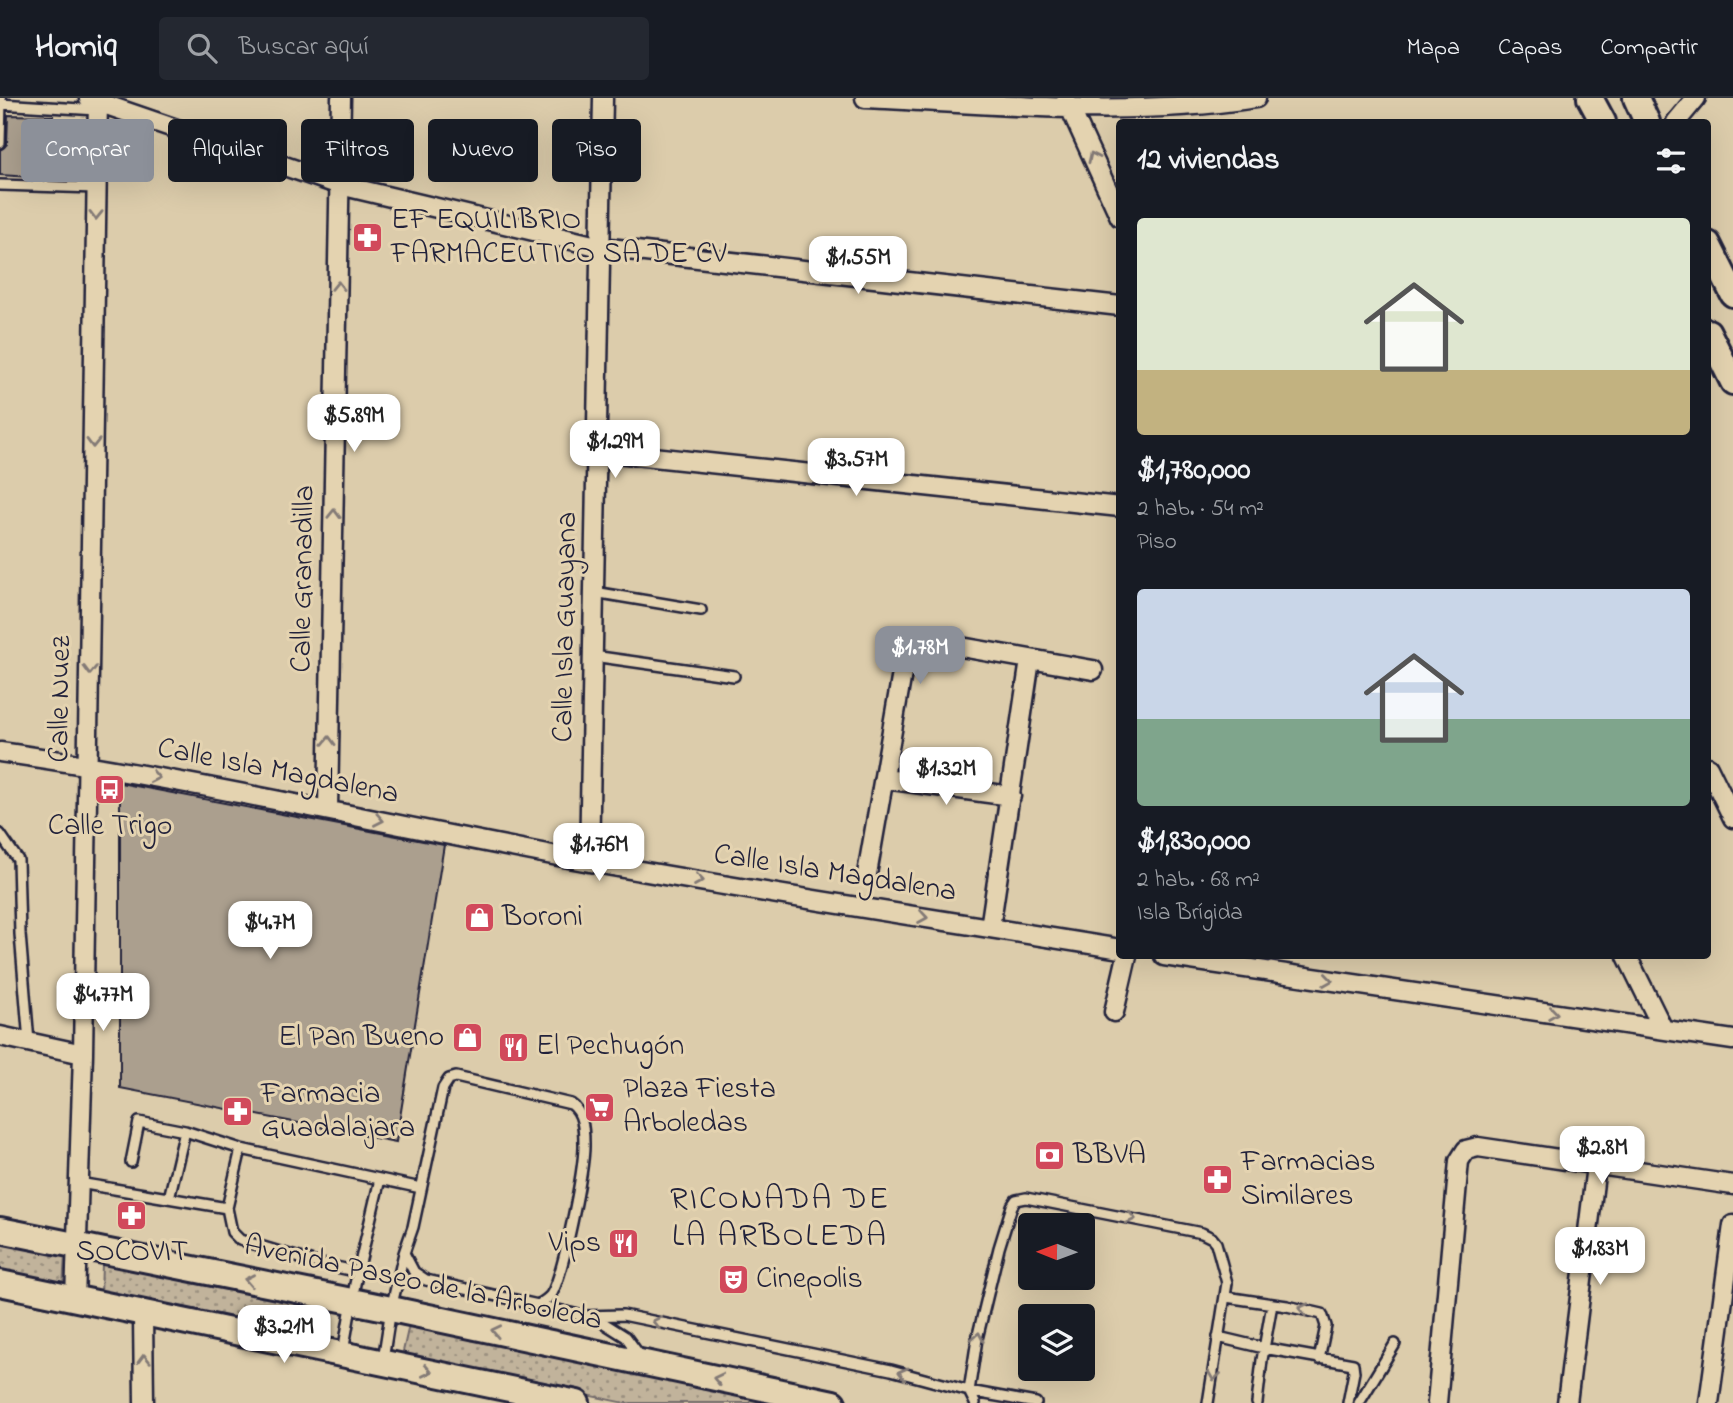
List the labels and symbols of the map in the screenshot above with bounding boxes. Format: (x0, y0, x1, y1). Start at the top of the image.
one-way arrow (1087, 152, 1101, 164)
place label: EF EQUILIBRIO FARMACEUTICO SA DE CV (390, 199, 727, 277)
one-way arrow (88, 210, 104, 221)
pharmacy icon: EF EQUILIBRIO FARMACEUTICO SA DE CV (351, 221, 385, 255)
pin: $1.55M (801, 236, 915, 296)
one-way arrow (330, 280, 346, 291)
pin: $5.89M (297, 394, 411, 454)
pin: $1.29M (558, 420, 672, 480)
one-way arrow (85, 438, 101, 448)
pin: $3.57M (799, 438, 913, 498)
street label: Calle Granadilla (280, 485, 328, 673)
one-way arrow (326, 508, 342, 518)
street label: Calle Isla Guayana (542, 511, 590, 743)
pin: $1.78M (863, 626, 977, 686)
street label: Calle Nuez (38, 635, 84, 763)
one-way arrow (82, 665, 97, 676)
street label: Calle Isla Magdalena (153, 727, 403, 817)
one-way arrow (322, 735, 337, 746)
pin: $1.32M (889, 748, 1003, 807)
one-way arrow (149, 769, 161, 784)
bus stop icon: Calle Trigo (93, 772, 127, 806)
place label: Calle Trigo (48, 805, 172, 849)
one-way arrow (373, 811, 385, 826)
pin: $1.76M (542, 824, 656, 883)
street label: Calle Isla Magdalena (710, 833, 960, 915)
one-way arrow (693, 872, 705, 887)
place label: Boroni (501, 896, 583, 940)
shop icon: Boroni (462, 901, 496, 935)
pin: $4.7M (221, 902, 319, 961)
one-way arrow (917, 909, 929, 924)
one-way arrow (1323, 972, 1334, 987)
pin: $4.77M (46, 974, 160, 1033)
one-way arrow (1548, 1005, 1559, 1020)
place label: El Pan Bueno (278, 1016, 444, 1060)
shop icon: El Pan Bueno (450, 1021, 484, 1055)
place label: El Pechugón (536, 1025, 684, 1069)
restaurant icon: El Pechugón (496, 1030, 530, 1064)
place label: Plaza Fiesta Arboledas (623, 1068, 776, 1146)
place label: Farmacia Guadalajara (260, 1073, 415, 1151)
supermarket icon: Plaza Fiesta Arboledas (583, 1090, 617, 1124)
pharmacy icon: Farmacia Guadalajara (221, 1095, 255, 1129)
pin: $2.8M (1553, 1126, 1651, 1186)
place label: BBVA (1072, 1134, 1146, 1178)
bank icon: BBVA (1033, 1139, 1067, 1173)
place label: Farmacias Similares (1240, 1141, 1376, 1219)
pharmacy icon: Farmacias Similares (1201, 1163, 1235, 1197)
district label: RICONADA DE LA ARBOLEDA (670, 1177, 890, 1261)
pharmacy icon: SOCOVIT (115, 1198, 149, 1232)
one-way arrow (1125, 1210, 1137, 1225)
north arrow (1018, 1213, 1096, 1290)
place label: Vips (547, 1222, 601, 1266)
street label: Avenida Paseo de la Arboleda (240, 1225, 606, 1343)
restaurant icon: Vips (607, 1227, 641, 1261)
pin: $1.83M (1543, 1228, 1657, 1287)
place label: SOCOVIT (76, 1231, 188, 1275)
place label: Cinepolis (756, 1258, 863, 1302)
theatre icon: Cinepolis (716, 1263, 750, 1297)
one-way arrow (243, 1274, 255, 1289)
one-way arrow (1297, 1303, 1309, 1318)
pin: $3.21M (227, 1306, 341, 1365)
one-way arrow (651, 1315, 663, 1330)
one-way arrow (490, 1325, 502, 1340)
one-way arrow (970, 1331, 985, 1343)
one-way arrow (136, 1353, 152, 1364)
one-way arrow (421, 1362, 433, 1377)
one-way arrow (897, 1367, 909, 1381)
one-way arrow (1206, 1370, 1221, 1382)
one-way arrow (712, 1372, 724, 1387)

